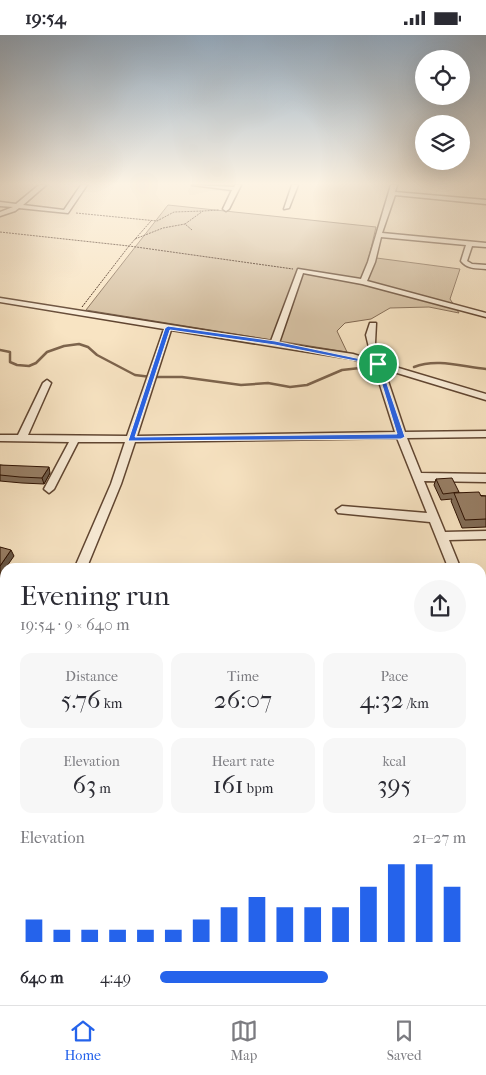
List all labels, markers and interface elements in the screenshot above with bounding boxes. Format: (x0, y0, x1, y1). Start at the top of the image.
text: 19:54 (25, 7, 66, 29)
map controls (415, 50, 470, 170)
button: locate (415, 50, 470, 105)
button: layers (415, 115, 470, 170)
pin (357, 343, 399, 385)
icon: arrive (364, 350, 392, 378)
text: Evening run (20, 579, 170, 612)
button: share (414, 580, 466, 632)
text: 19:54 · 9 × 640 m (20, 615, 130, 634)
text: Distance (65, 668, 118, 685)
text: Time (227, 668, 259, 685)
text: Pace (380, 668, 408, 685)
text: 5.76 (61, 685, 101, 714)
text: 26:07 (214, 685, 272, 714)
text: 4:32 (360, 685, 404, 714)
text: km (101, 695, 123, 712)
text: /km (404, 695, 429, 712)
text: Elevation (63, 753, 120, 770)
text: Heart rate (212, 753, 274, 770)
text: kcal (383, 753, 406, 770)
text: 63 (72, 770, 96, 799)
text: 161 (213, 770, 244, 799)
text: 395 (377, 770, 411, 799)
text: m (96, 780, 111, 797)
text: bpm (244, 780, 273, 797)
text: Elevation (20, 828, 85, 847)
text: 21–27 m (412, 828, 466, 847)
text: 640 m (20, 968, 64, 987)
text: 4:49 (100, 968, 131, 987)
tab: Home (64, 1017, 101, 1064)
tab: Map (230, 1017, 258, 1064)
tab: Saved (387, 1017, 422, 1064)

